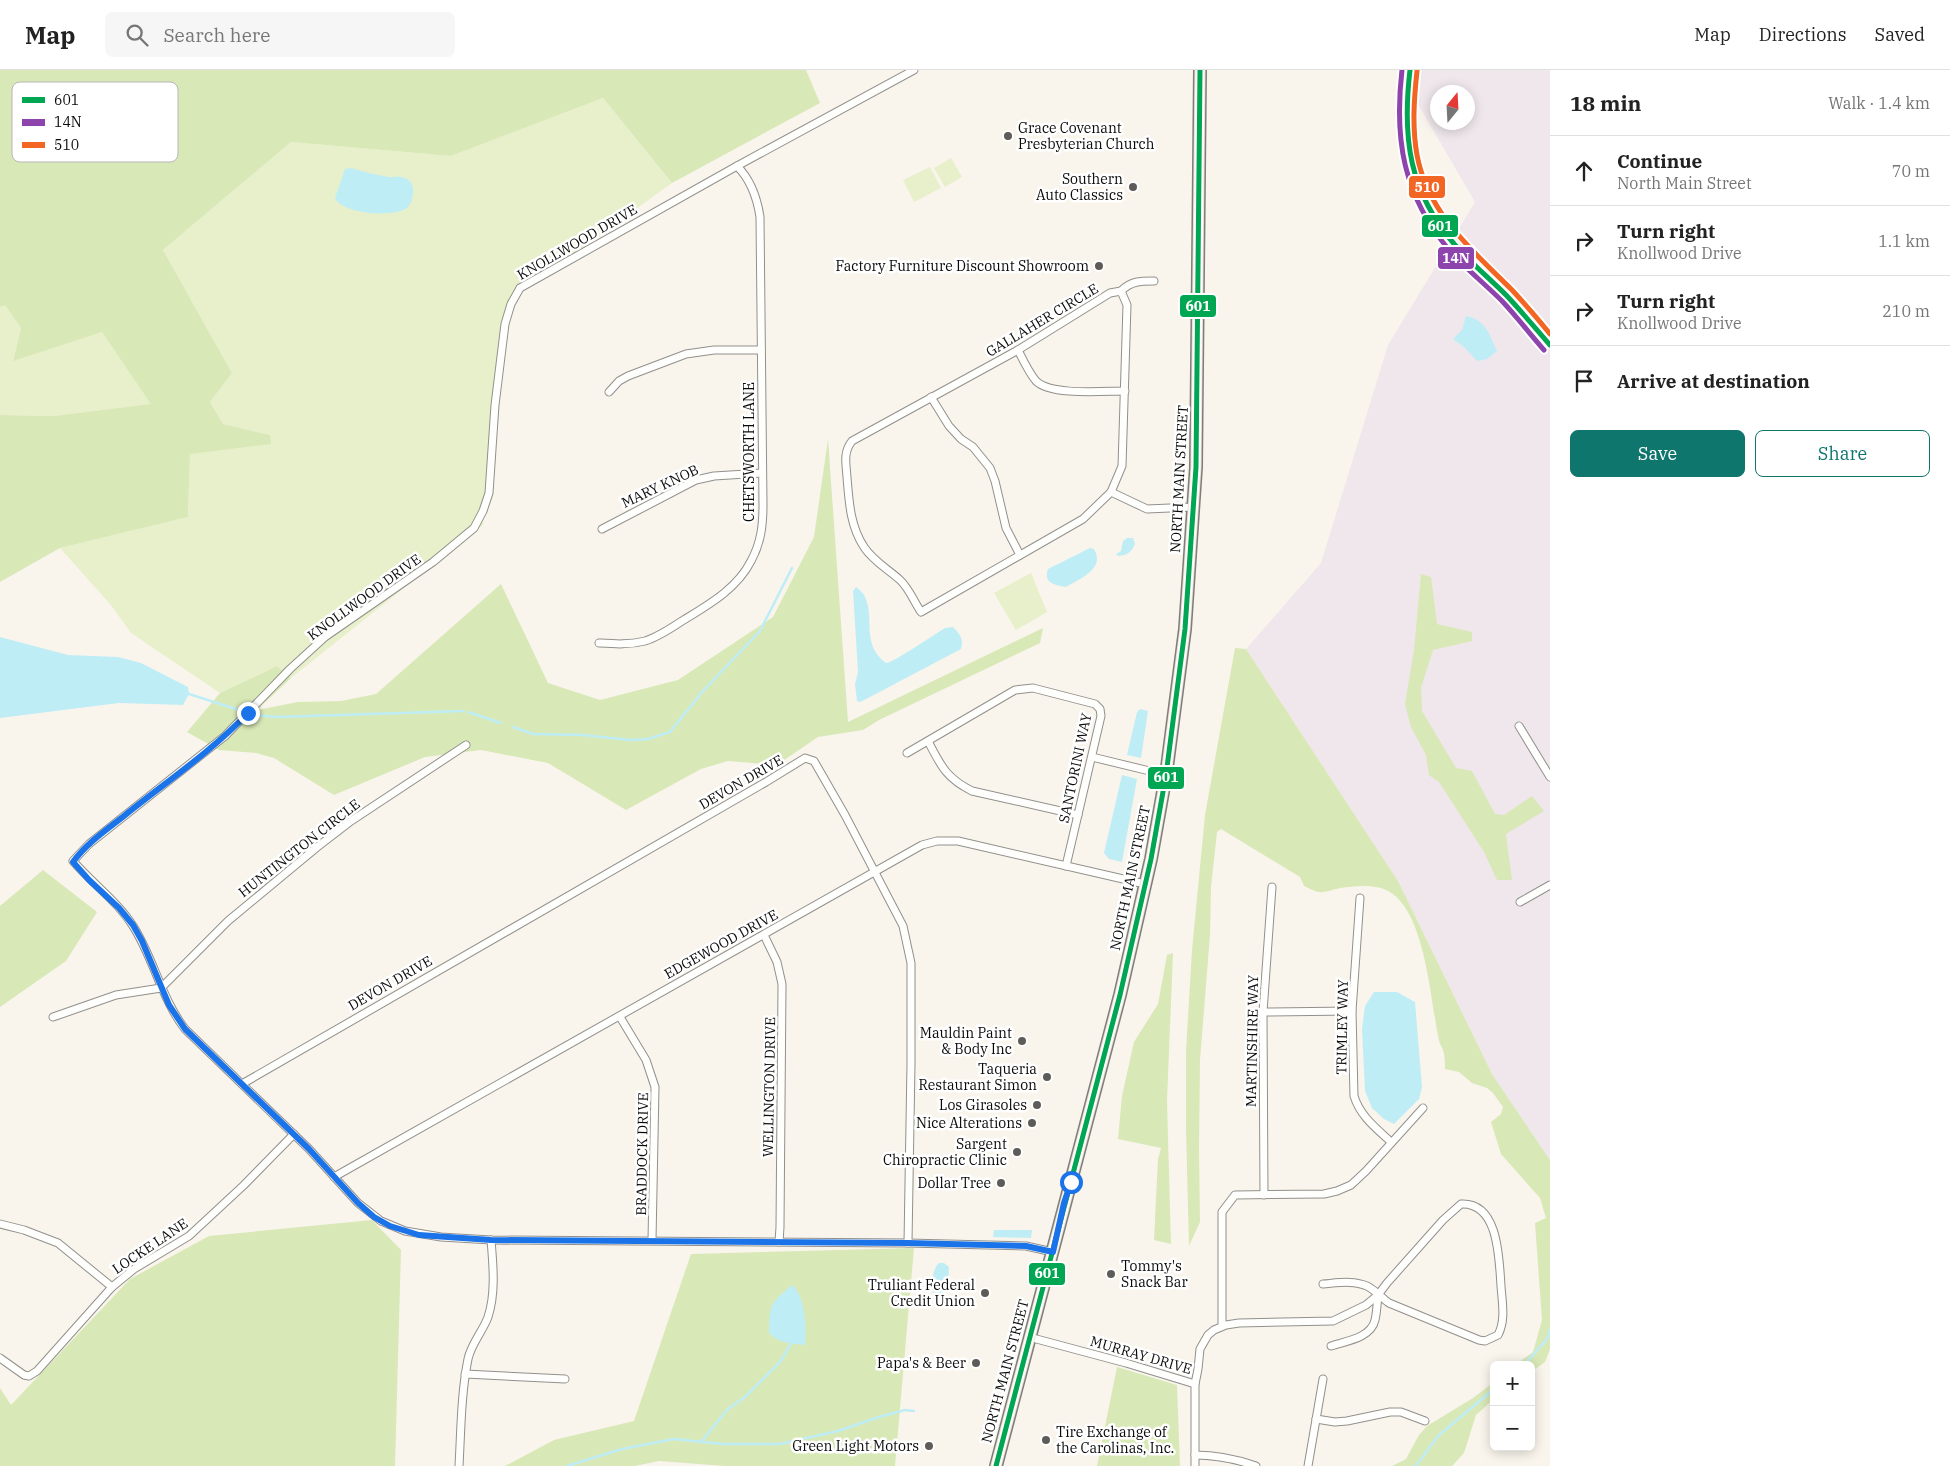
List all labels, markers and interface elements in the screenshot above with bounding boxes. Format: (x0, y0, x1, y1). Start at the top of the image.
search box (105, 12, 455, 57)
text: Map (25, 19, 75, 51)
icon: search (123, 21, 151, 49)
text: Search here (163, 23, 270, 47)
text: Map (1694, 23, 1731, 46)
text: Directions (1759, 23, 1847, 46)
text: Saved (1875, 23, 1925, 46)
legend (12, 82, 178, 162)
north arrow (1430, 85, 1475, 130)
text: 18 min (1570, 89, 1641, 117)
text: 601 (54, 91, 79, 109)
text: Walk · 1.4 km (1828, 93, 1930, 113)
text: 14N (54, 113, 82, 131)
place label: Grace Covenant Presbyterian Church (1018, 119, 1155, 153)
marker: Grace Covenant Presbyterian Church (1002, 130, 1014, 142)
text: 510 (54, 136, 79, 154)
text: Continue (1617, 149, 1702, 173)
icon: ahead (1570, 157, 1598, 185)
text: 70 m (1892, 161, 1930, 181)
place label: Southern Auto Classics (1036, 170, 1123, 204)
text: North Main Street (1617, 173, 1752, 193)
line badge: 510 (1408, 175, 1446, 199)
text: 510 (1414, 178, 1440, 196)
marker: Southern Auto Classics (1127, 181, 1139, 193)
street label: KNOLLWOOD DRIVE (514, 200, 640, 284)
line badge: 601 (1421, 214, 1459, 238)
text: 601 (1427, 217, 1453, 235)
text: Turn right (1617, 219, 1715, 243)
icon: right (1570, 227, 1598, 255)
text: 1.1 km (1878, 231, 1930, 251)
text: Knollwood Drive (1617, 243, 1742, 263)
line badge: 14N (1437, 246, 1475, 270)
text: 14N (1442, 249, 1470, 267)
place label: Factory Furniture Discount Showroom (836, 257, 1089, 275)
marker: Factory Furniture Discount Showroom (1093, 260, 1105, 272)
street label: GALLAHER CIRCLE (982, 279, 1102, 361)
text: Turn right (1617, 289, 1715, 313)
line badge: 601 (1179, 294, 1217, 318)
text: 601 (1185, 297, 1211, 315)
icon: right (1570, 297, 1598, 325)
text: 210 m (1882, 301, 1930, 321)
text: Knollwood Drive (1617, 313, 1742, 333)
icon: arrive (1570, 367, 1598, 395)
text: Arrive at destination (1617, 369, 1810, 393)
street label: CHETSWORTH LANE (740, 382, 758, 522)
street label: NORTH MAIN STREET (1166, 405, 1192, 553)
button: Save (1570, 430, 1745, 477)
button: Share (1755, 430, 1930, 477)
street label: MARY KNOB (619, 460, 701, 512)
street label: KNOLLWOOD DRIVE (304, 550, 424, 644)
route end (237, 702, 260, 725)
street label: SANTORINI WAY (1055, 711, 1095, 824)
street label: DEVON DRIVE (696, 751, 786, 813)
line badge: 601 (1147, 766, 1185, 790)
text: 601 (1153, 768, 1179, 786)
street label: HUNTINGTON CIRCLE (235, 795, 363, 901)
street label: NORTH MAIN STREET (1106, 804, 1154, 952)
street label: EDGEWOOD DRIVE (661, 905, 781, 983)
street label: DEVON DRIVE (345, 952, 435, 1014)
street label: MARTINSHIRE WAY (1242, 975, 1262, 1107)
street label: TRIMLEY WAY (1332, 979, 1352, 1075)
street label: WELLINGTON DRIVE (759, 1017, 779, 1157)
place label: Mauldin Paint & Body Inc (920, 1024, 1012, 1058)
marker: Mauldin Paint & Body Inc (1016, 1035, 1028, 1047)
place label: Taqueria Restaurant Simon (919, 1060, 1037, 1094)
marker: Taqueria Restaurant Simon (1041, 1071, 1053, 1083)
street label: BRADDOCK DRIVE (632, 1092, 652, 1216)
place label: Los Girasoles (939, 1096, 1027, 1114)
marker: Los Girasoles (1031, 1099, 1043, 1111)
place label: Nice Alterations (916, 1114, 1022, 1132)
marker: Nice Alterations (1026, 1117, 1038, 1129)
place label: Sargent Chiropractic Clinic (883, 1135, 1007, 1169)
marker: Sargent Chiropractic Clinic (1011, 1146, 1023, 1158)
route start (1060, 1171, 1083, 1194)
place label: Dollar Tree (918, 1174, 991, 1192)
marker: Dollar Tree (995, 1177, 1007, 1189)
street label: LOCKE LANE (109, 1214, 191, 1278)
place label: Tommy's Snack Bar (1121, 1257, 1188, 1291)
line badge: 601 (1028, 1262, 1066, 1286)
text: 601 (1034, 1264, 1060, 1282)
marker: Tommy's Snack Bar (1105, 1268, 1117, 1280)
place label: Truliant Federal Credit Union (868, 1276, 975, 1310)
marker: Truliant Federal Credit Union (979, 1287, 991, 1299)
street label: NORTH MAIN STREET (977, 1297, 1033, 1445)
street label: MURRAY DRIVE (1088, 1332, 1194, 1378)
place label: Papa's & Beer (877, 1354, 967, 1372)
marker: Papa's & Beer (970, 1357, 982, 1369)
map controls (1490, 1361, 1535, 1451)
button: + (1490, 1361, 1535, 1406)
button: − (1490, 1406, 1535, 1451)
place label: Tire Exchange of the Carolinas, Inc. (1056, 1423, 1174, 1457)
marker: Tire Exchange of the Carolinas, Inc. (1040, 1434, 1052, 1446)
place label: Green Light Motors (792, 1437, 919, 1455)
marker: Green Light Motors (923, 1440, 935, 1452)

